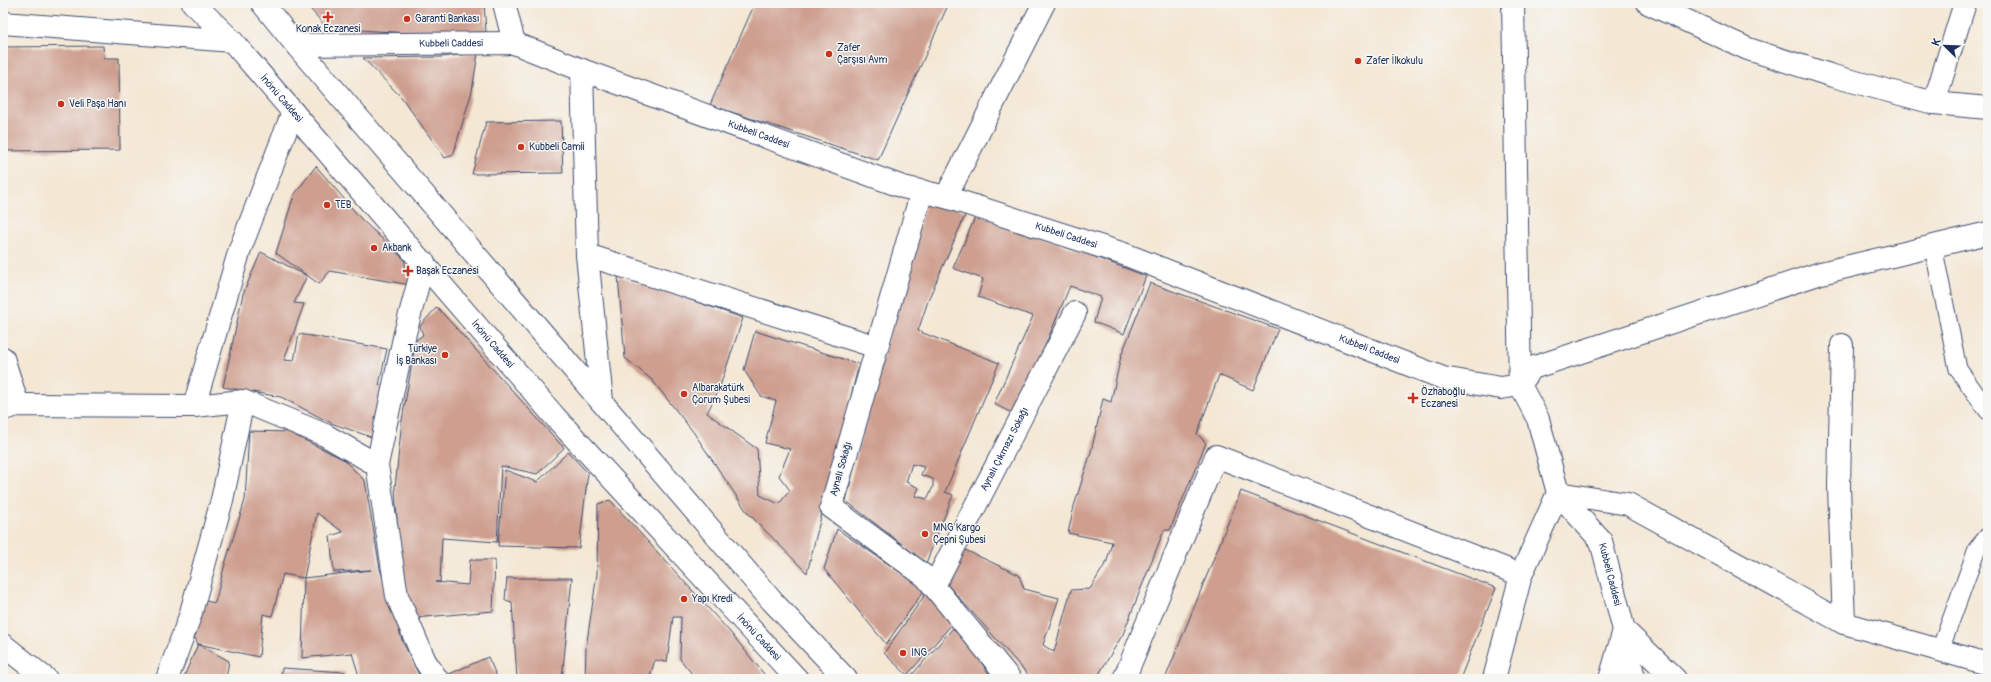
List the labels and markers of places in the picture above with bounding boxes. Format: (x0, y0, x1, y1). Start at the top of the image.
marker: Konak Eczanesi (323, 12, 333, 22)
place label: Garanti Bankası (415, 13, 479, 25)
marker: Garanti Bankası (402, 14, 412, 24)
place label: Konak Eczanesi (296, 23, 361, 35)
place label: Zafer Çarşısı Avm (837, 42, 887, 66)
marker: Zafer Çarşısı Avm (824, 49, 834, 59)
place label: Zafer İlkokulu (1366, 54, 1423, 67)
marker: Zafer İlkokulu (1353, 56, 1363, 66)
place label: Veli Paşa Hanı (69, 98, 126, 110)
marker: Veli Paşa Hanı (56, 99, 66, 109)
place label: Kubbeli Camii (529, 141, 585, 153)
marker: Kubbeli Camii (516, 142, 526, 152)
place label: TEB (335, 199, 352, 211)
marker: TEB (322, 200, 332, 210)
place label: Akbank (382, 242, 413, 254)
marker: Akbank (369, 243, 379, 253)
place label: Başak Eczanesi (416, 265, 479, 277)
marker: Başak Eczanesi (403, 266, 413, 276)
place label: Türkiye İş Bankası (396, 343, 437, 367)
marker: Türkiye İş Bankası (440, 350, 450, 360)
place label: Albarakatürk Çorum Şubesi (692, 382, 750, 406)
place label: Özhaboğlu Eczanesi (1421, 385, 1465, 410)
marker: Albarakatürk Çorum Şubesi (679, 389, 689, 399)
marker: Özhaboğlu Eczanesi (1408, 393, 1418, 403)
place label: MNG Kargo Çepni Şubesi (933, 522, 986, 546)
marker: MNG Kargo Çepni Şubesi (920, 529, 930, 539)
place label: Yapı Kredi (691, 593, 733, 605)
marker: Yapı Kredi (679, 594, 689, 604)
place label: ING (911, 647, 928, 659)
marker: ING (898, 648, 908, 658)

